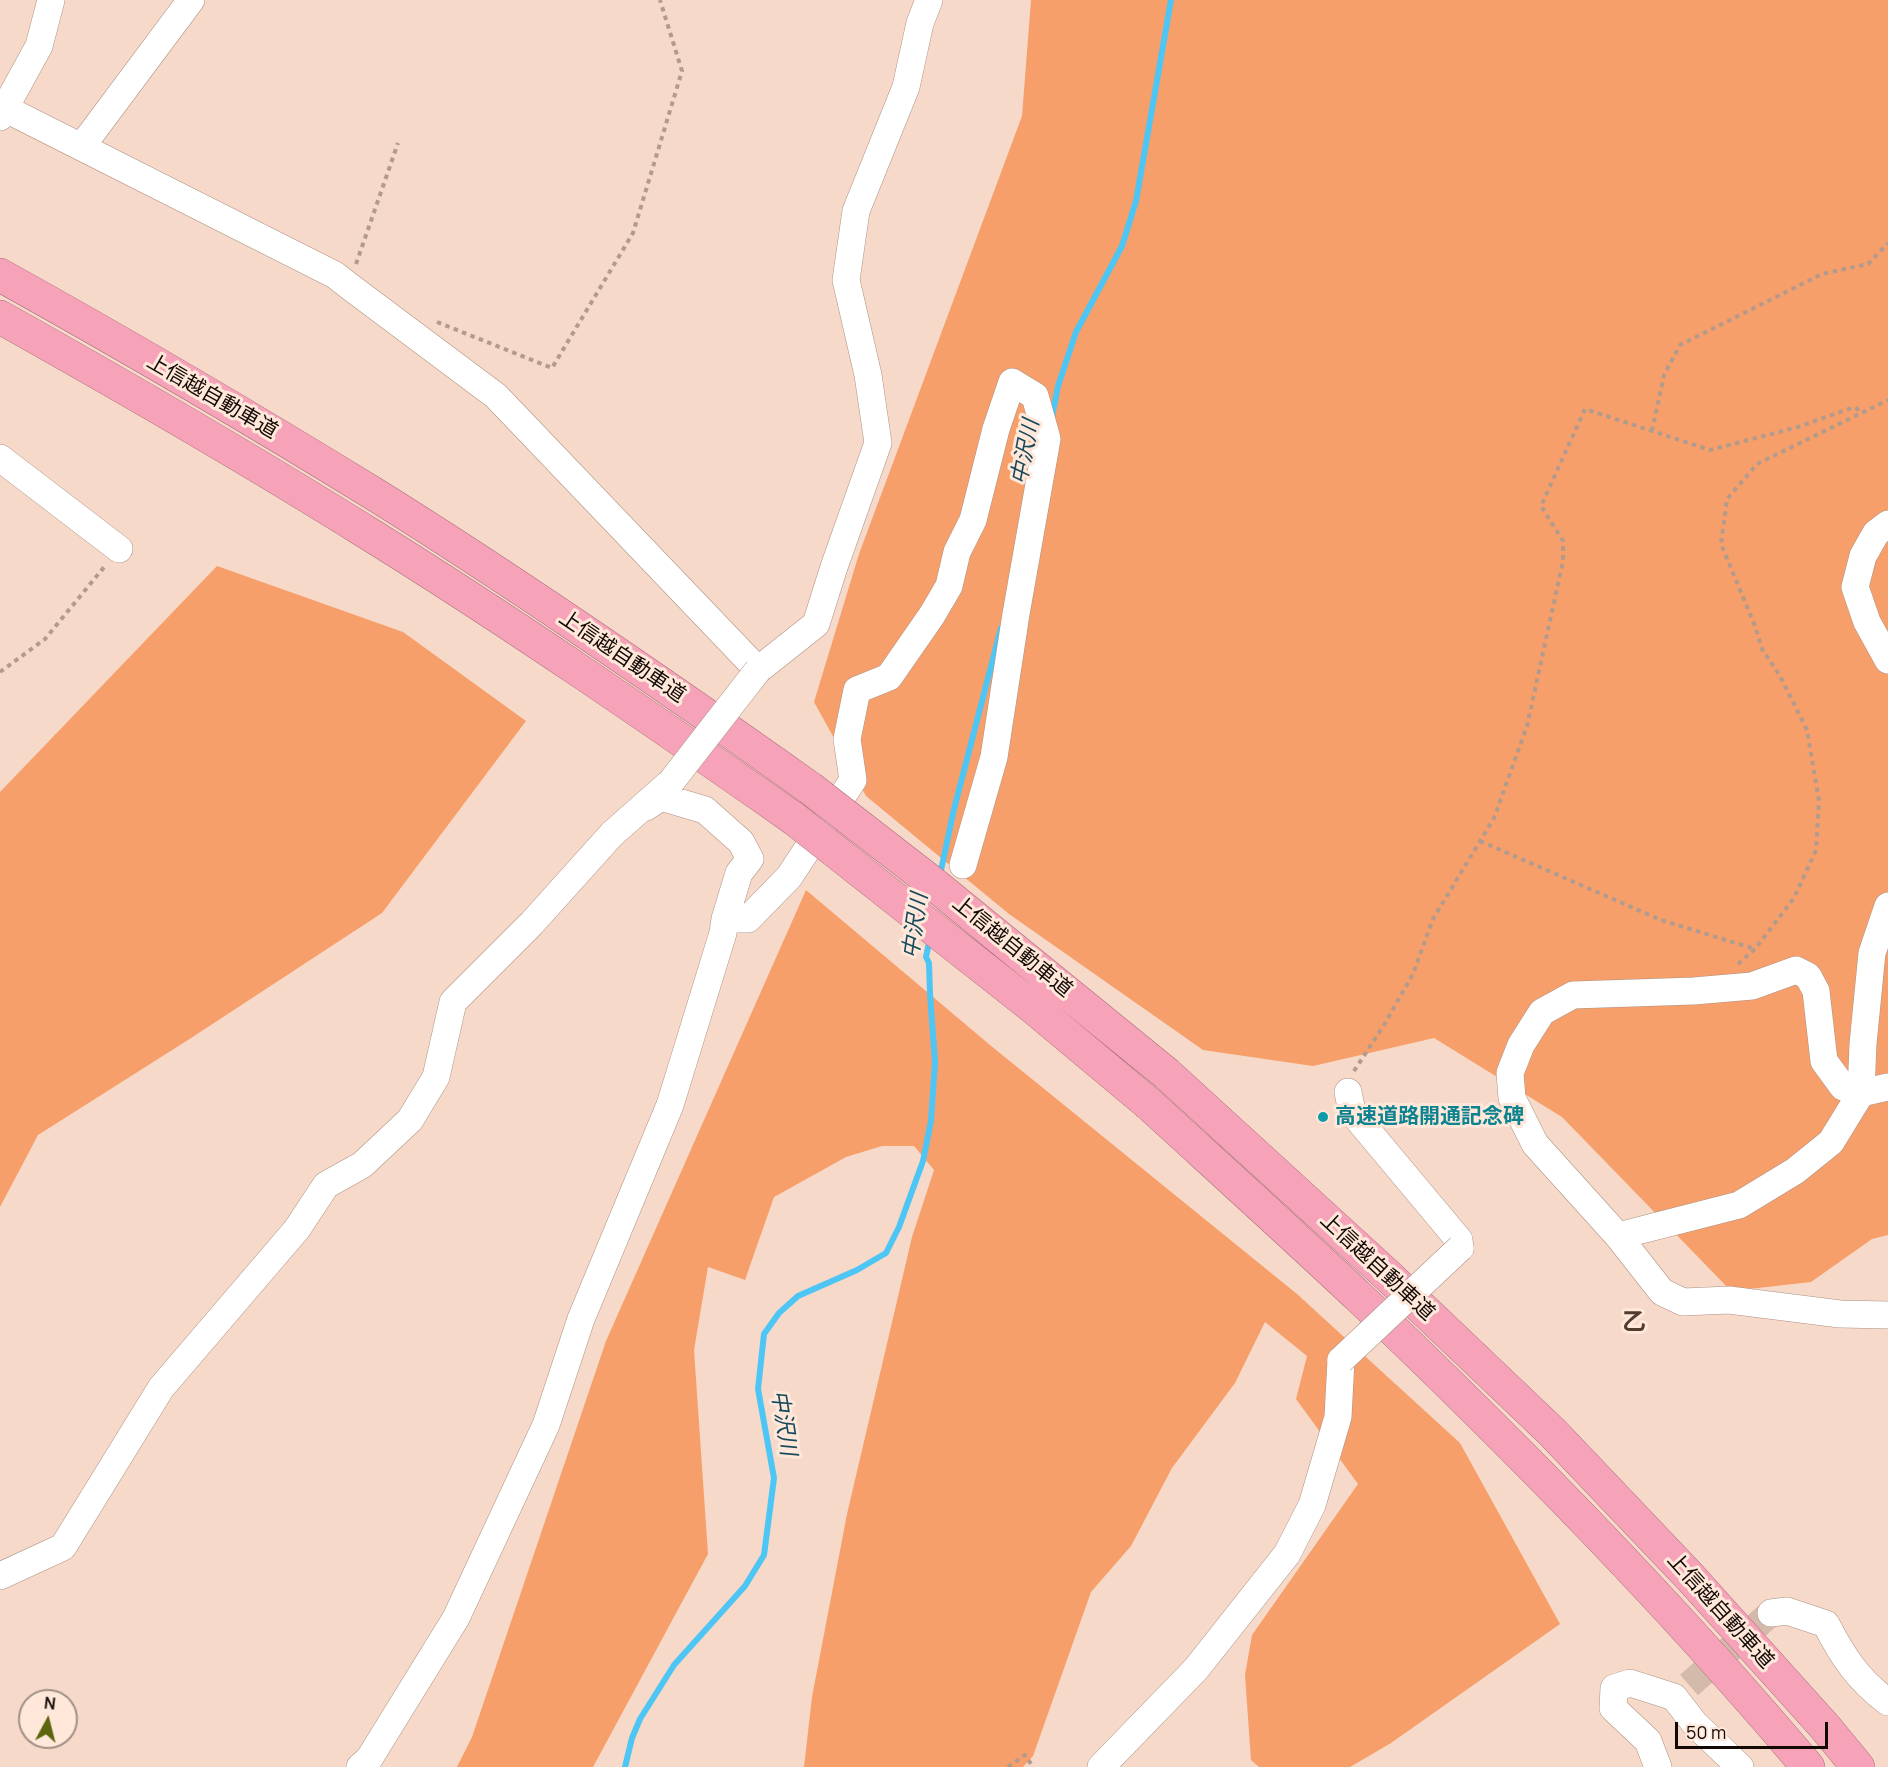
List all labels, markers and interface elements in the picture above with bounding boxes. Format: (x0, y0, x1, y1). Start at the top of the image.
street label: 上信越自動車道 (142, 349, 282, 445)
water label: 中沢川 (1007, 417, 1045, 487)
street label: 上信越自動車道 (554, 605, 690, 709)
water label: 中沢川 (898, 891, 934, 961)
street label: 上信越自動車道 (947, 891, 1077, 1003)
place label: 高速道路開通記念碑 (1335, 1104, 1524, 1130)
marker: 高速道路開通記念碑 (1316, 1110, 1330, 1124)
street label: 上信越自動車道 (1315, 1208, 1439, 1326)
district label: 乙 (1622, 1309, 1646, 1337)
water label: 中沢川 (765, 1388, 801, 1458)
street label: 上信越自動車道 (1661, 1548, 1779, 1674)
north arrow (18, 1689, 78, 1749)
text: N (43, 1692, 57, 1715)
scale bar (1678, 1710, 1831, 1748)
text: 50 m (1686, 1720, 1726, 1744)

